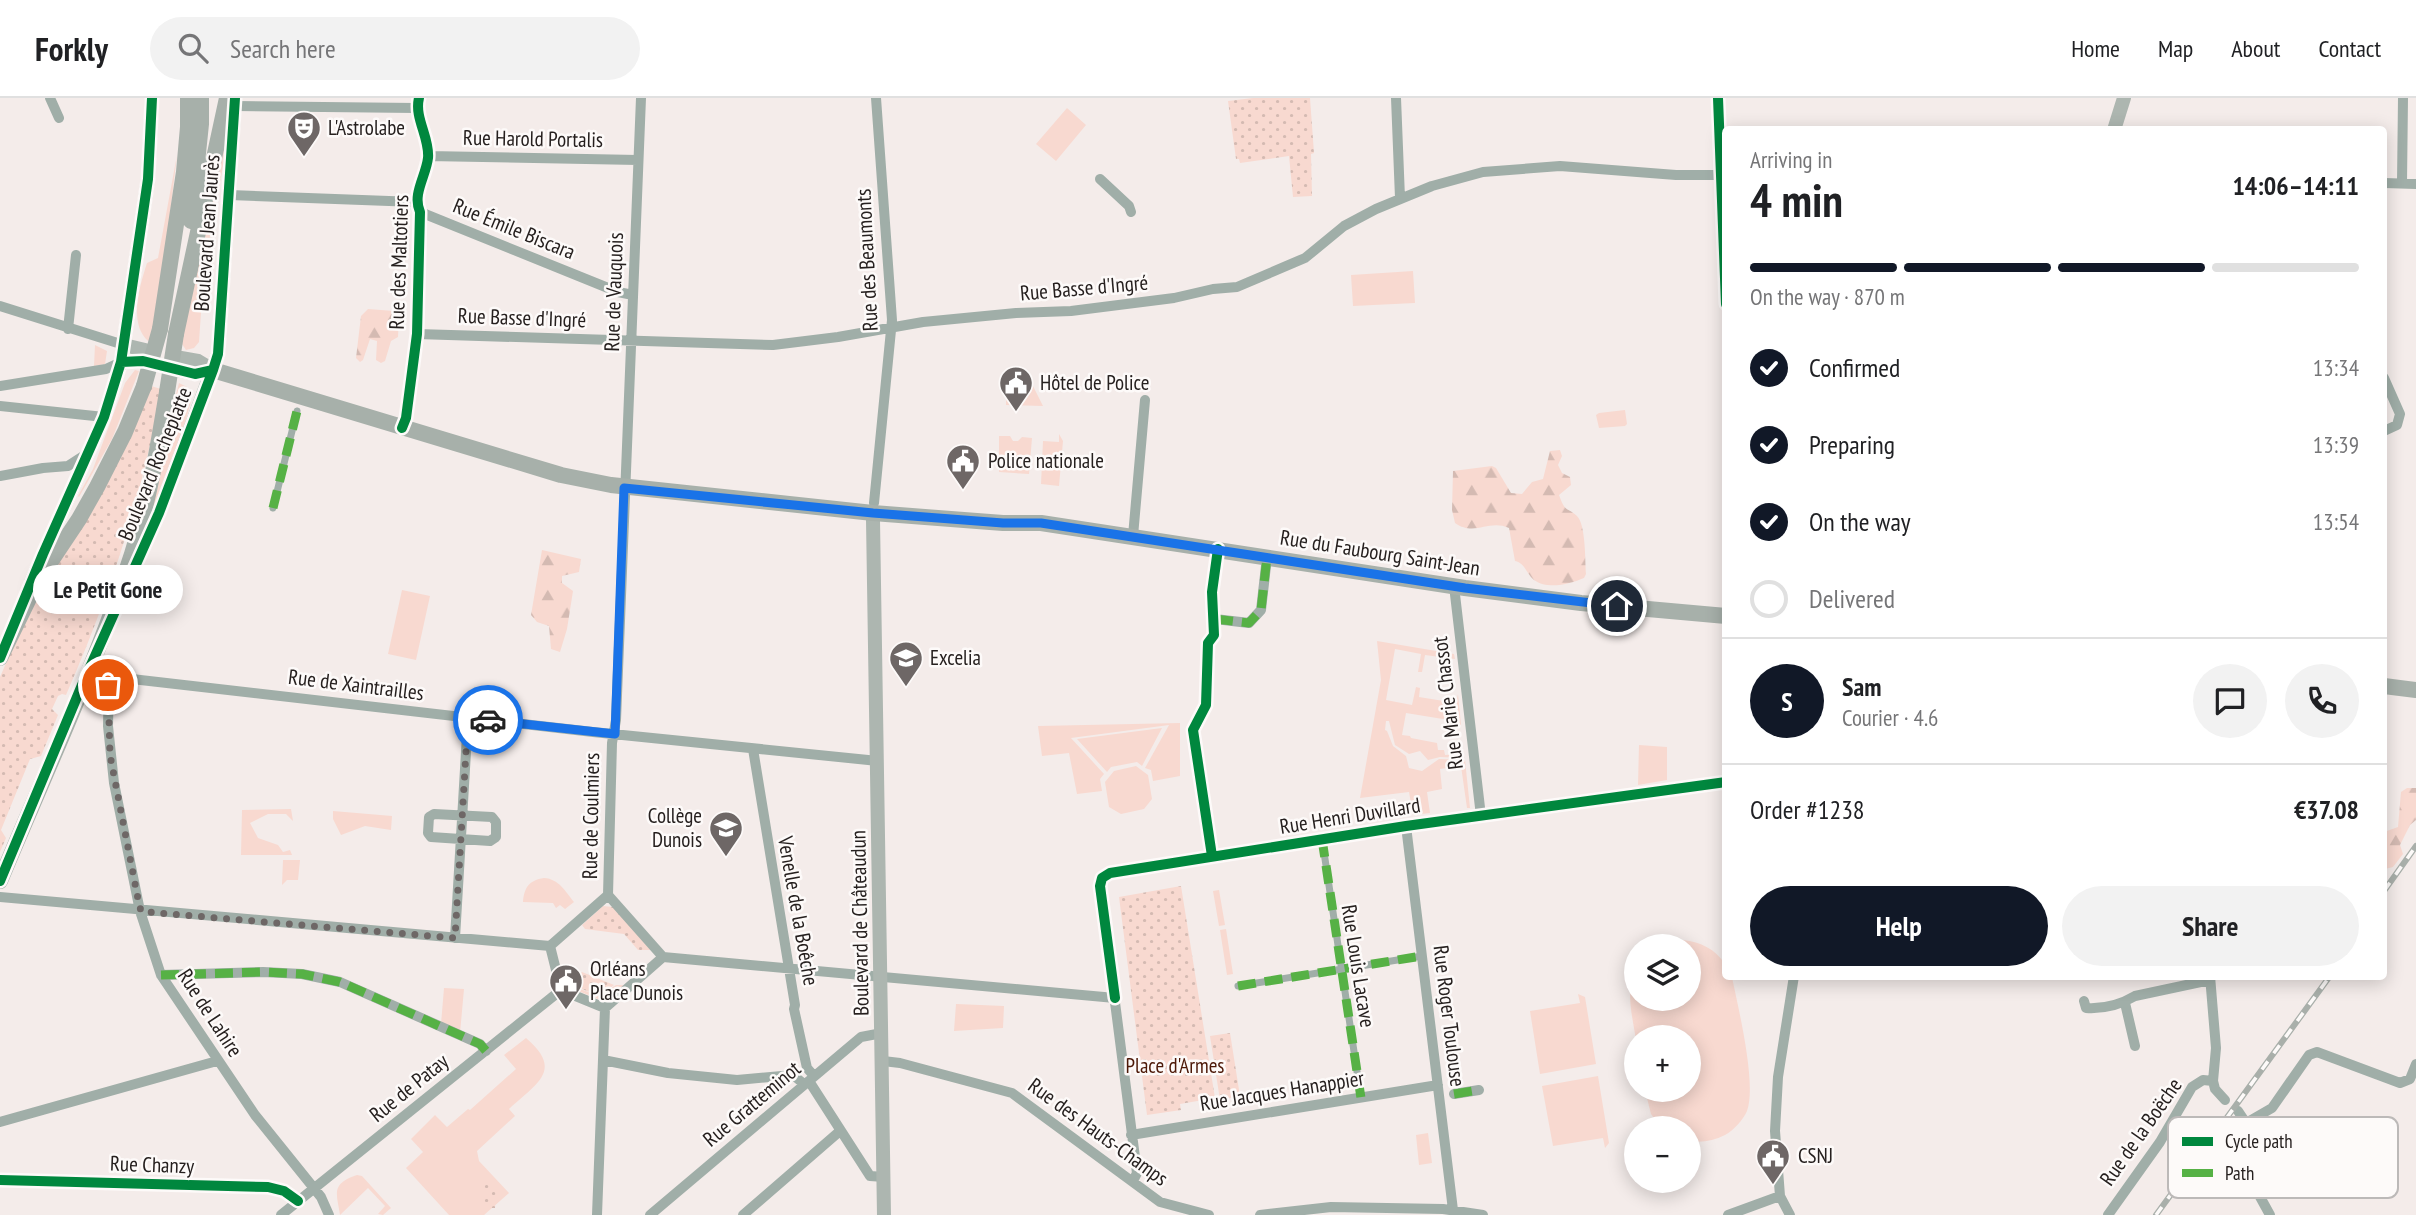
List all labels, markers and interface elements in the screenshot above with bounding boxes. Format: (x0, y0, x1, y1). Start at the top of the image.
search box (150, 17, 640, 80)
text: Forkly (35, 27, 108, 70)
icon: search (174, 29, 212, 67)
text: Search here (230, 32, 336, 65)
text: Home (2071, 33, 2120, 64)
text: Map (2158, 33, 2193, 64)
text: About (2231, 33, 2280, 64)
text: Contact (2318, 33, 2381, 64)
theatre icon: L'Astrolabe (285, 109, 323, 158)
place label: L'Astrolabe (328, 114, 405, 141)
street label: Rue Harold Portalis (463, 124, 603, 153)
text: Arriving in (1750, 145, 1832, 174)
street label: Boulevard Jean Jaurès (188, 154, 225, 312)
text: 14:06–14:11 (2232, 169, 2359, 202)
text: 4 min (1750, 170, 1843, 230)
street label: Rue des Beaumonts (849, 188, 884, 332)
street label: Rue Émile Biscara (449, 192, 579, 265)
street label: Rue des Maltotiers (383, 194, 414, 330)
street label: Rue de Vauquois (598, 232, 629, 352)
street label: Rue Basse d'Ingré (1019, 268, 1149, 307)
text: On the way · 870 m (1750, 282, 1905, 311)
street label: Rue Basse d'Ingré (457, 302, 587, 333)
icon: check (1750, 349, 1788, 387)
text: Confirmed (1809, 351, 1900, 384)
text: 13:34 (2313, 353, 2359, 382)
public building icon: Hôtel de Police (997, 364, 1035, 413)
place label: Hôtel de Police (1040, 369, 1149, 396)
street label: Boulevard Rocheplatte (111, 383, 198, 545)
icon: check (1750, 426, 1788, 464)
text: Preparing (1809, 428, 1895, 461)
text: 13:39 (2313, 430, 2359, 459)
public building icon: Police nationale (944, 442, 982, 491)
place label: Police nationale (988, 447, 1104, 474)
icon: check (1750, 503, 1788, 541)
text: On the way (1809, 505, 1911, 538)
text: 13:54 (2313, 507, 2359, 536)
street label: Rue du Faubourg Saint-Jean (1278, 523, 1482, 582)
callout: Le Petit Gone (33, 566, 183, 615)
text: Le Petit Gone (54, 575, 162, 604)
pin (1587, 576, 1647, 636)
text: Delivered (1809, 582, 1895, 615)
icon: home (1598, 587, 1636, 625)
street label: Rue Marie Chassot (1426, 635, 1469, 771)
school or university icon: Excelia (887, 639, 925, 688)
place label: Excelia (930, 644, 981, 671)
pin (78, 655, 138, 715)
street label: Rue de Xaintrailles (287, 663, 425, 706)
button: chat (2193, 664, 2267, 738)
button: phone (2285, 664, 2359, 738)
icon: bag (89, 666, 127, 704)
text: Sam (1842, 670, 1881, 703)
courier (453, 685, 523, 755)
text: S (1781, 685, 1793, 718)
icon: car (469, 701, 507, 739)
text: Courier · 4.6 (1842, 703, 1938, 732)
street label: Rue de Coulmiers (576, 753, 605, 879)
street label: Rue Henri Duvillard (1278, 791, 1422, 840)
text: Order #1238 (1750, 793, 1865, 826)
text: €37.08 (2294, 793, 2359, 826)
place label: Collège Dunois (648, 802, 702, 853)
school or university icon: Collège Dunois (707, 809, 745, 858)
street label: Boulevard de Châteaudun (844, 830, 875, 1016)
street label: Venelle de la Boêche (772, 833, 825, 988)
button: Help (1750, 886, 2048, 966)
button: Share (2062, 886, 2359, 966)
street label: Rue Louis Lacave (1335, 903, 1382, 1029)
map controls (1624, 934, 1701, 1193)
button: layers (1624, 934, 1701, 1011)
street label: Rue Roger Toulouse (1427, 944, 1472, 1088)
place label: Orléans Place Dunois (590, 955, 683, 1006)
public building icon: Orléans Place Dunois (547, 962, 585, 1011)
street label: Rue de Lahire (172, 964, 249, 1062)
button: + (1624, 1025, 1701, 1102)
street label: Rue de Patay (364, 1048, 454, 1128)
park label: Place d'Armes (1126, 1052, 1224, 1079)
street label: Rue Gratteminot (697, 1055, 806, 1152)
street label: Rue Jacques Hanappier (1198, 1064, 1366, 1117)
street label: Rue des Hauts-Champs (1023, 1072, 1174, 1191)
street label: Rue de la Boëche (2094, 1073, 2188, 1191)
button: − (1624, 1116, 1701, 1193)
legend (2168, 1117, 2398, 1198)
text: Cycle path (2225, 1129, 2293, 1153)
public building icon: CSNJ (1754, 1137, 1792, 1186)
place label: CSNJ (1798, 1142, 1833, 1169)
street label: Rue Chanzy (110, 1150, 195, 1179)
text: Path (2225, 1161, 2254, 1185)

